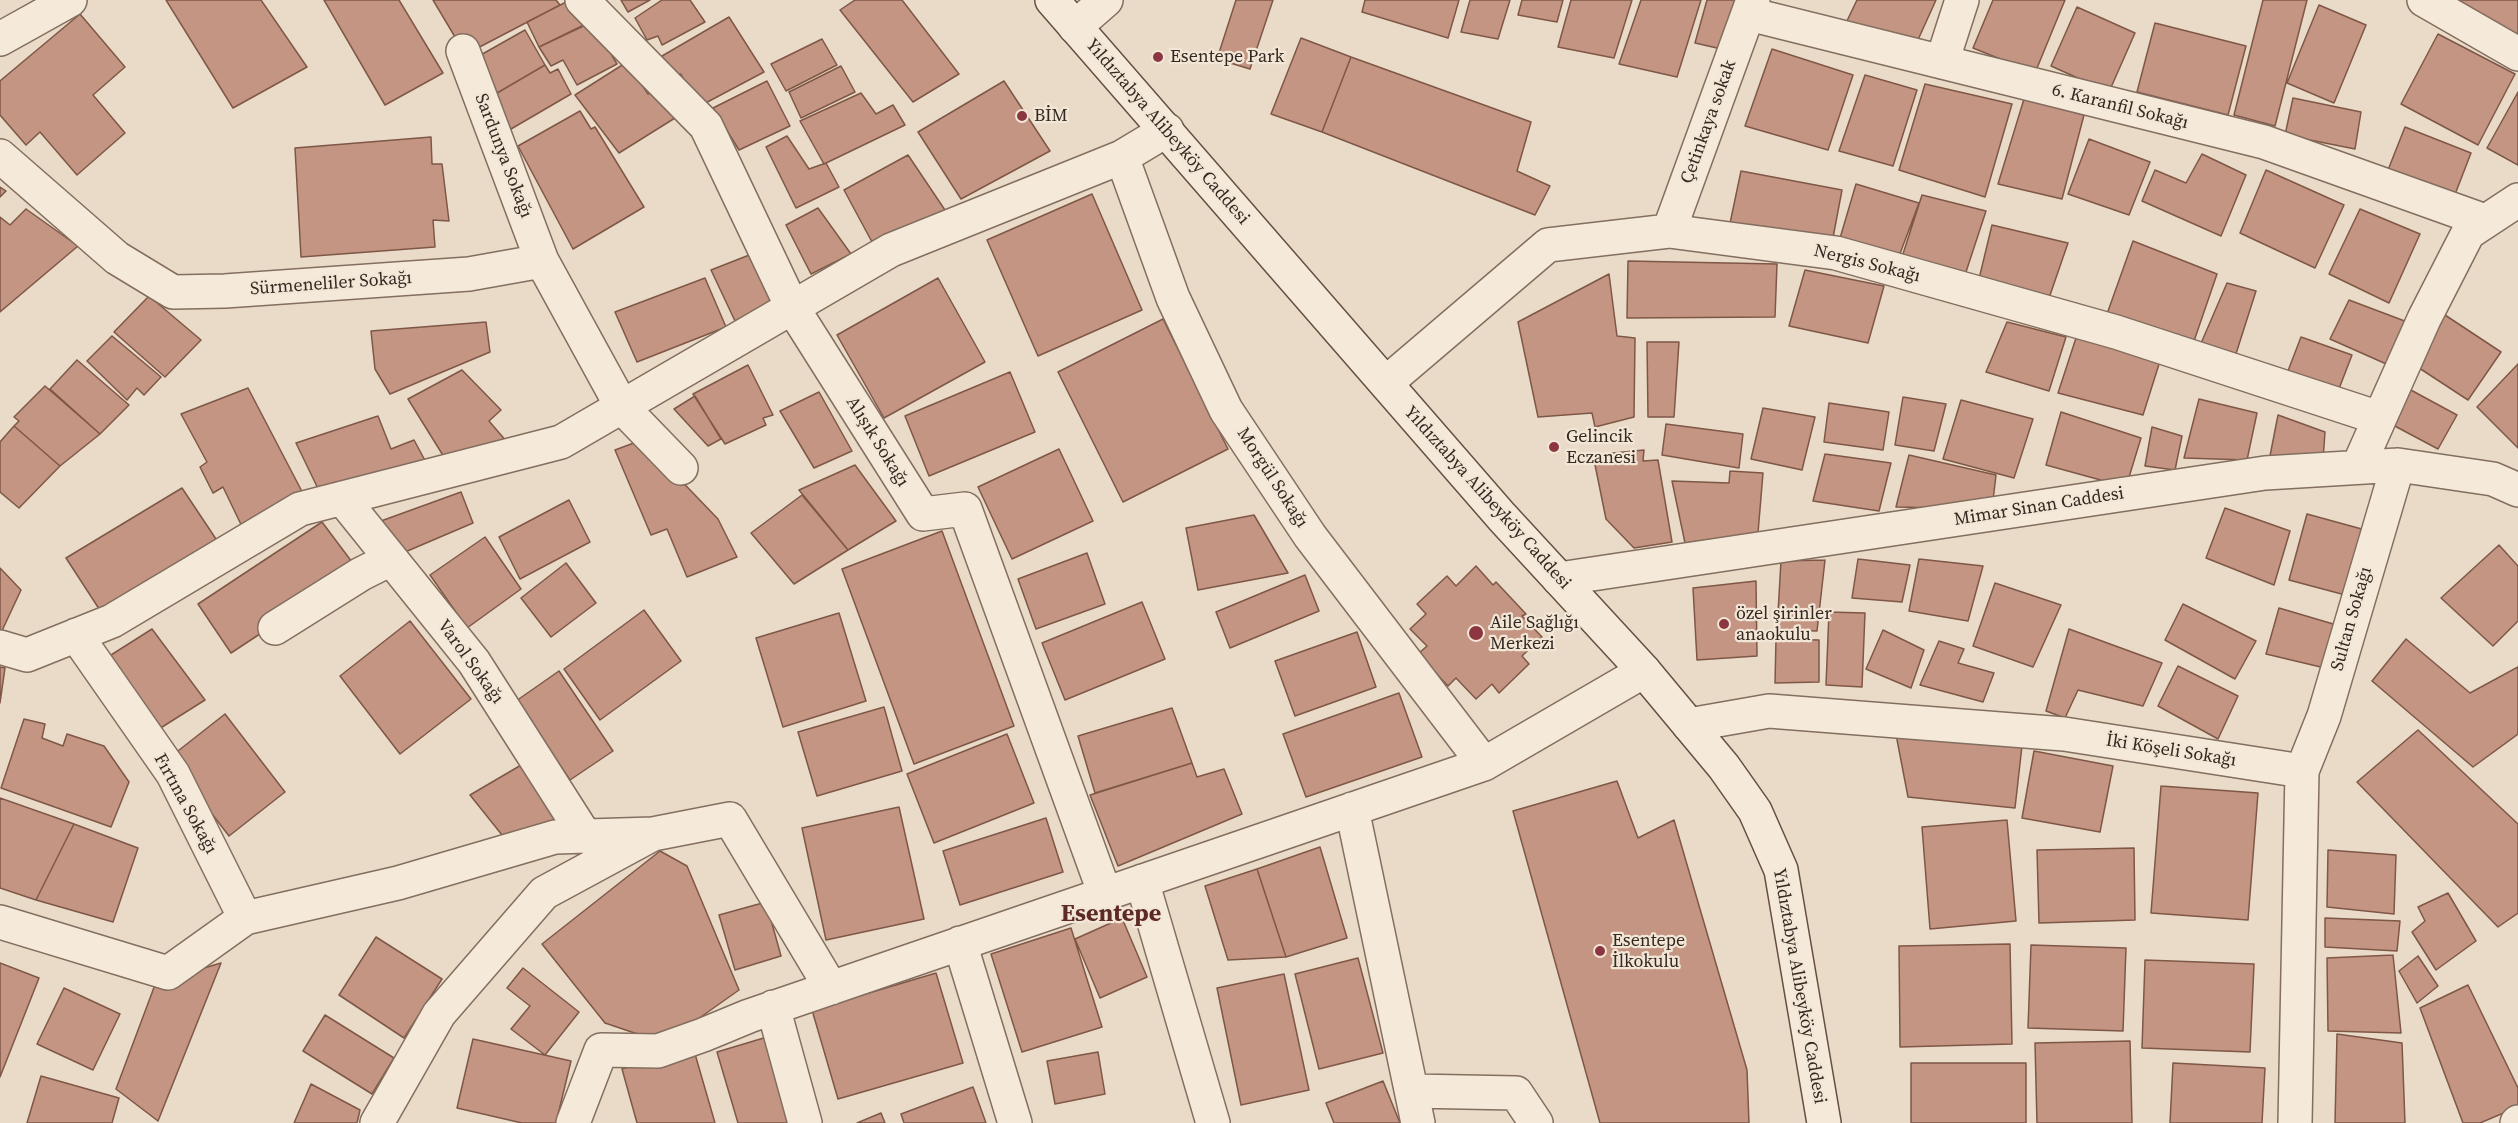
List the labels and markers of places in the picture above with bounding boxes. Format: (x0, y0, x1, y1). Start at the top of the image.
place label: Esentepe Park (1170, 46, 1284, 68)
marker: Esentepe Park (1151, 50, 1165, 64)
place label: BİM (1034, 105, 1068, 127)
marker: BİM (1015, 109, 1029, 123)
place label: Gelincik Eczanesi (1566, 426, 1636, 468)
marker: Gelincik Eczanesi (1547, 440, 1561, 454)
place label: özel şirinler anaokulu (1736, 603, 1832, 646)
place label: Aile Sağlığı Merkezi (1490, 612, 1579, 654)
marker: özel şirinler anaokulu (1717, 617, 1731, 631)
marker: Aile Sağlığı Merkezi (1467, 624, 1485, 642)
place label: Esentepe İlkokulu (1612, 930, 1685, 972)
marker: Esentepe İlkokulu (1593, 944, 1607, 958)

